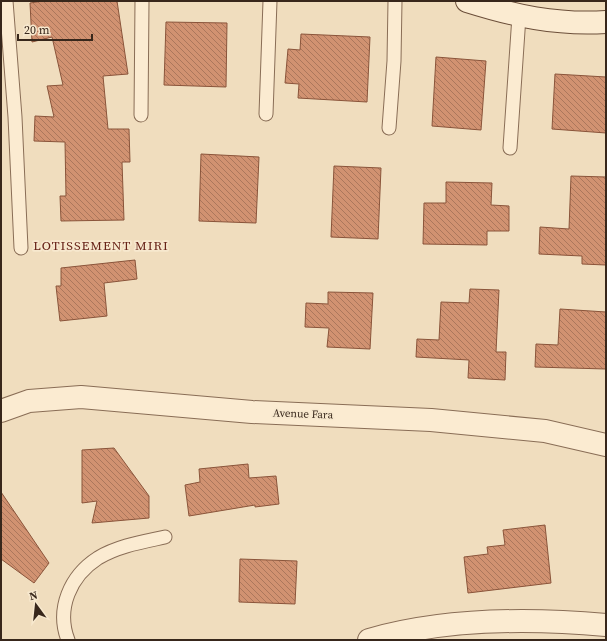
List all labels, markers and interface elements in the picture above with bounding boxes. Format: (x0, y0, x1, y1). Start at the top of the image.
scale bar (18, 16, 92, 42)
text: 20 m (24, 22, 50, 38)
district label: LOTISSEMENT MIRI (33, 237, 169, 254)
street label: Avenue Fara (273, 405, 334, 423)
north arrow (16, 585, 56, 625)
text: N (28, 588, 39, 604)

